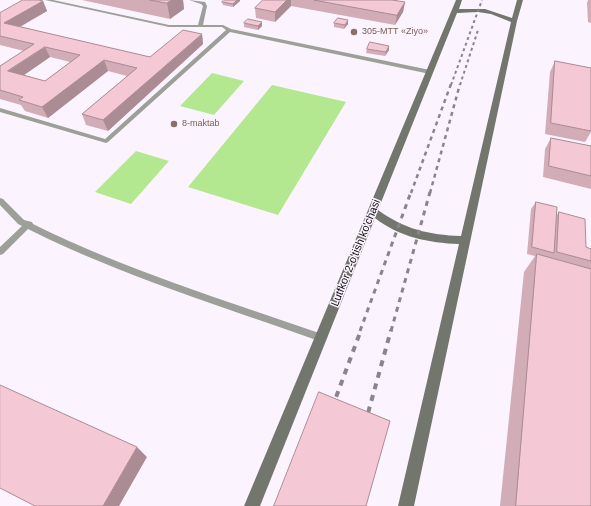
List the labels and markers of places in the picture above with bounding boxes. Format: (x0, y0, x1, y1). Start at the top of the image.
marker: 305-MTT «Ziyo» (349, 27, 359, 37)
place label: 305-MTT «Ziyo» (362, 27, 428, 37)
marker: 8-maktab (169, 119, 179, 129)
place label: 8-maktab (182, 119, 220, 129)

